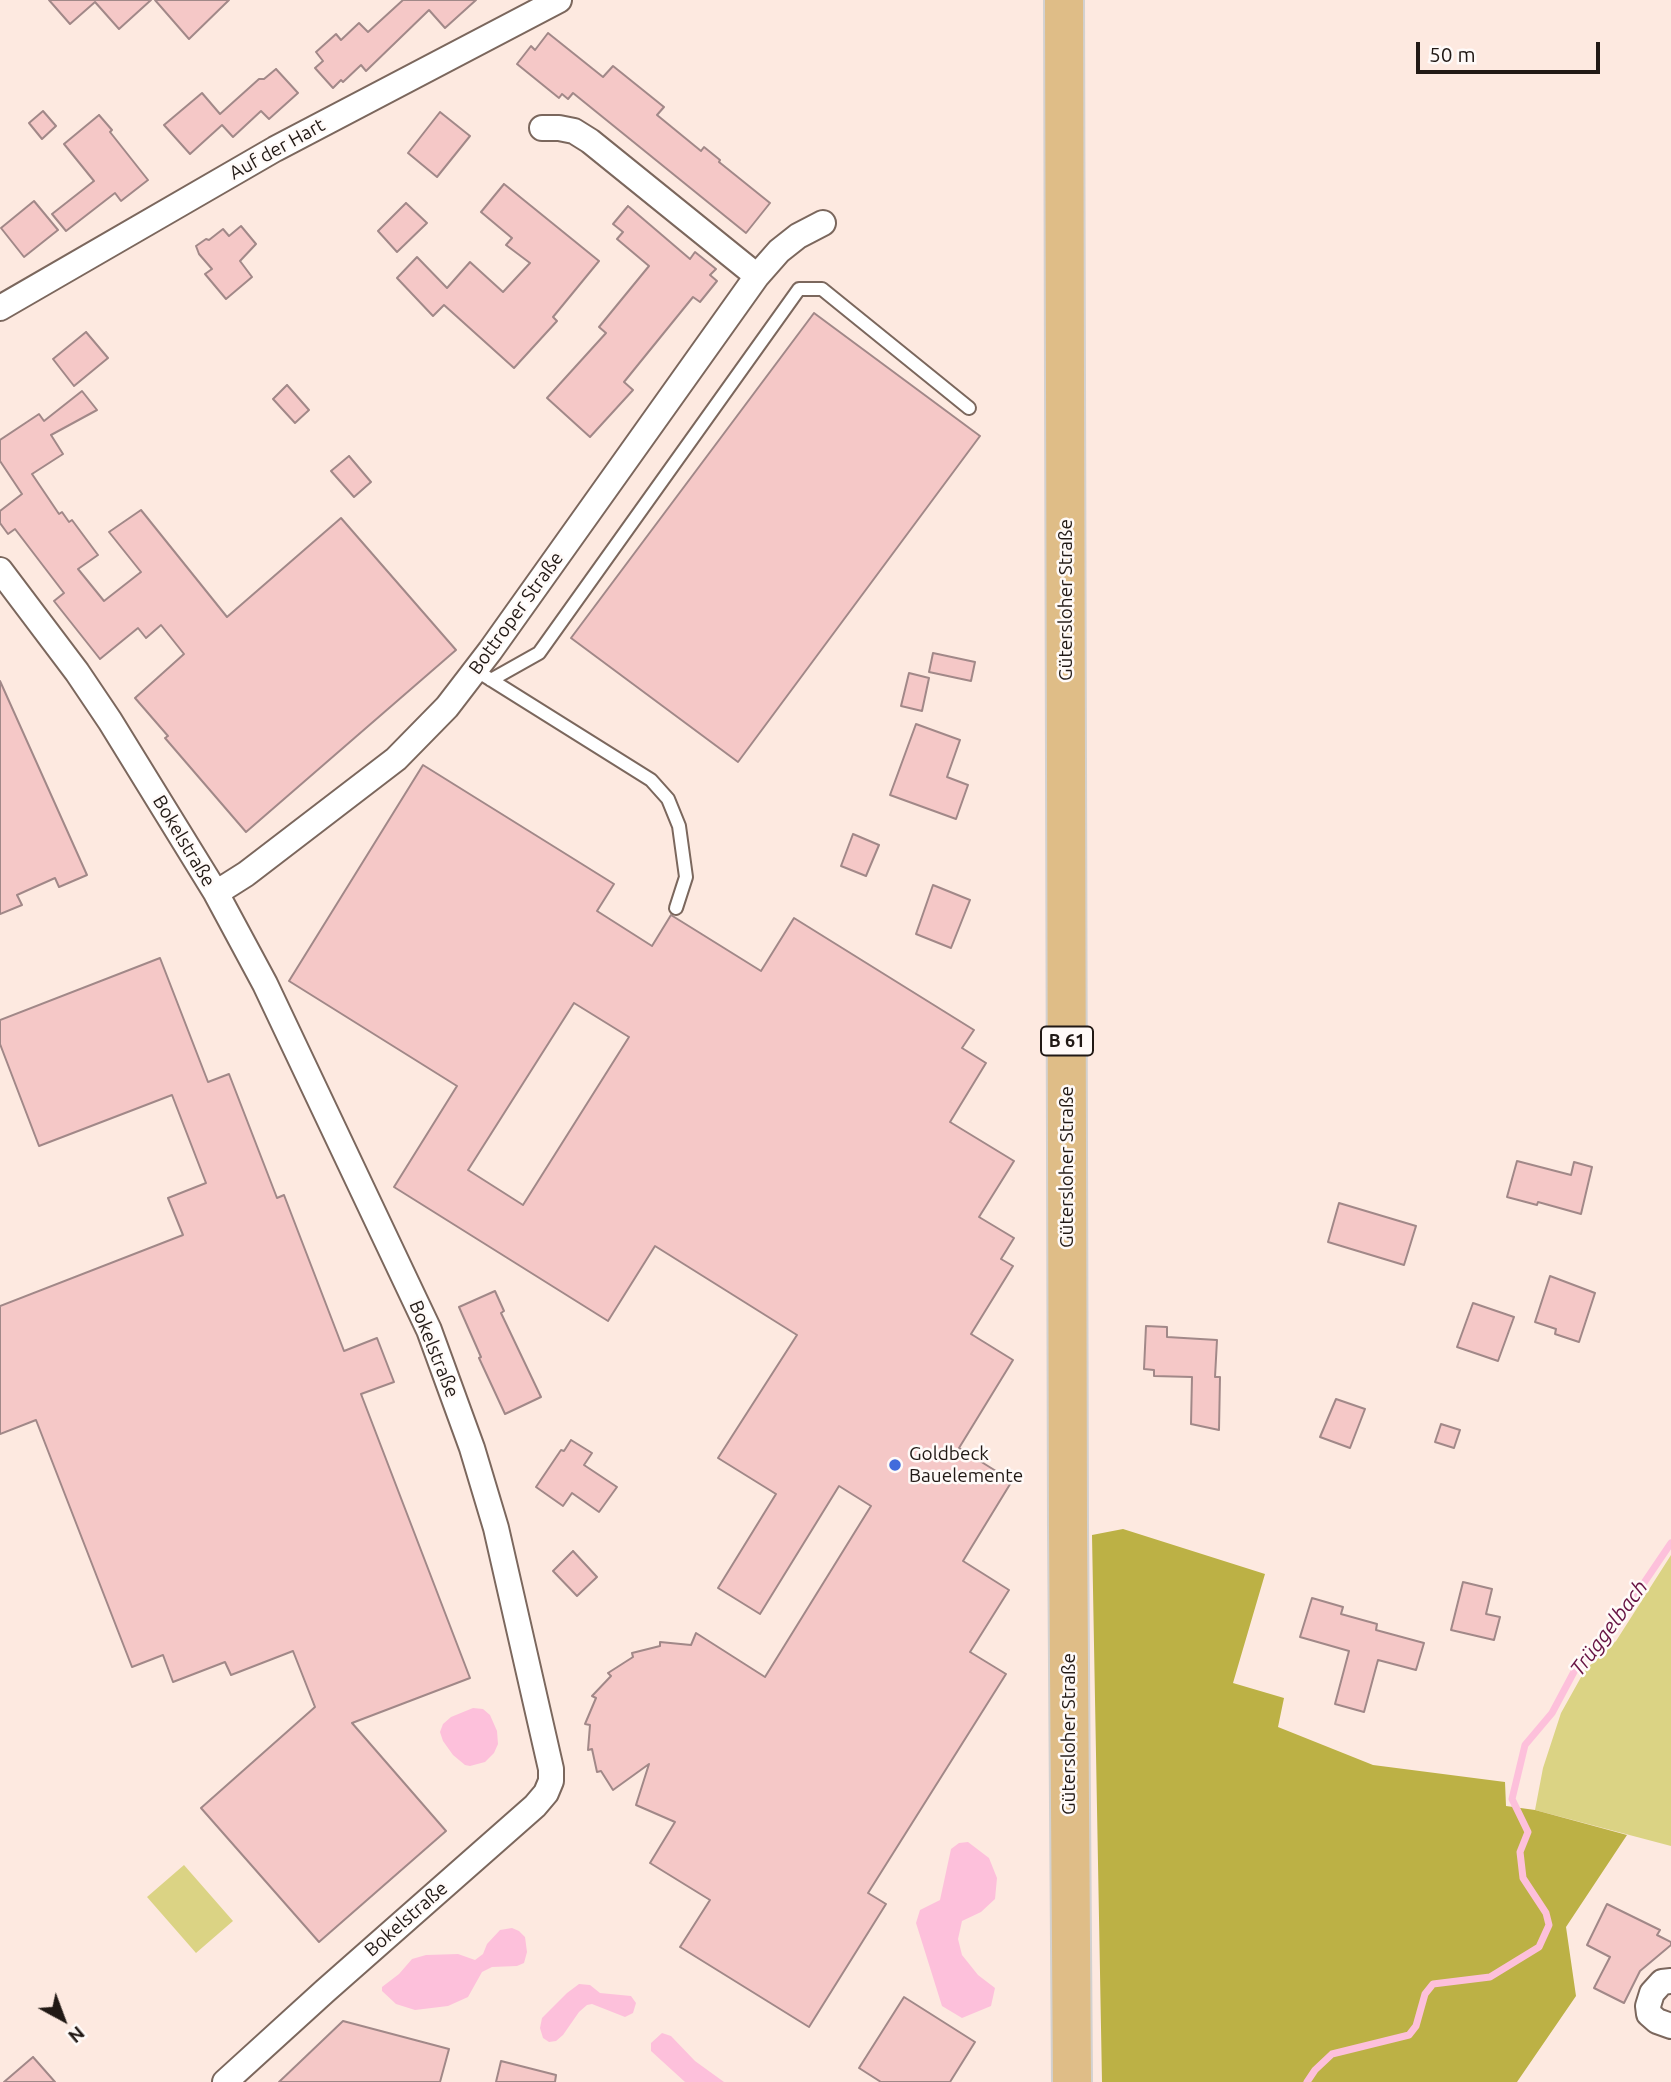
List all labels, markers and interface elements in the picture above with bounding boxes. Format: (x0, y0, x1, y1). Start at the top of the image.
scale bar (1419, 28, 1603, 72)
text: 50 m (1429, 42, 1476, 66)
street label: Auf der Hart (225, 113, 329, 185)
street label: Gütersloher Straße (1055, 519, 1077, 681)
street label: Bottroper Straße (464, 547, 568, 679)
street label: Bokelstraße (148, 791, 220, 891)
road number: B 61 (1041, 1026, 1093, 1056)
street label: Gütersloher Straße (1056, 1086, 1078, 1248)
street label: Bokelstraße (404, 1297, 464, 1401)
place label: Goldbeck Bauelemente (909, 1443, 1023, 1487)
marker: Goldbeck Bauelemente (887, 1457, 903, 1473)
water label: Trüggelbach (1565, 1575, 1653, 1681)
street label: Gütersloher Straße (1058, 1653, 1080, 1815)
street label: Bokelstraße (360, 1877, 452, 1961)
north arrow (28, 1984, 98, 2054)
text: N (64, 2022, 89, 2048)

